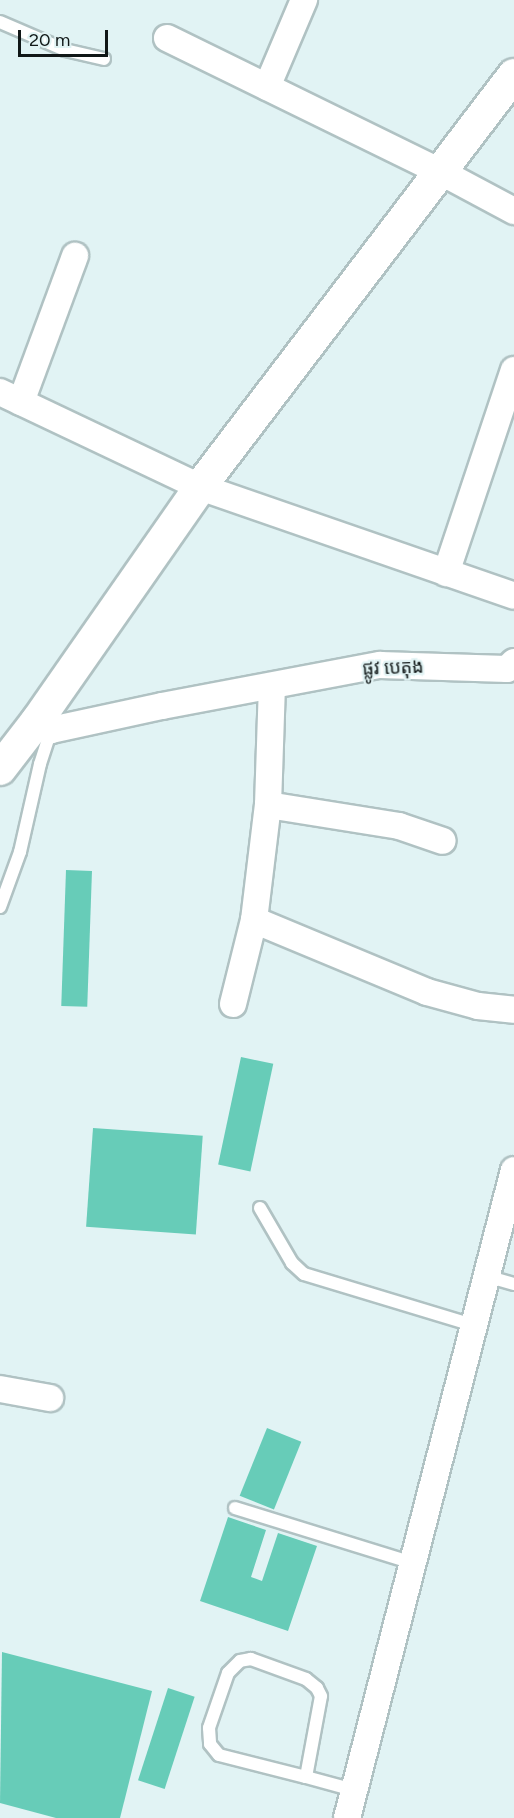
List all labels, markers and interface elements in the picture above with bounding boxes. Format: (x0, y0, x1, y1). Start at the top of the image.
scale bar (21, 18, 111, 56)
text: 20 m (29, 29, 70, 51)
street label: ផ្លូវ បេតុង (362, 656, 424, 680)

